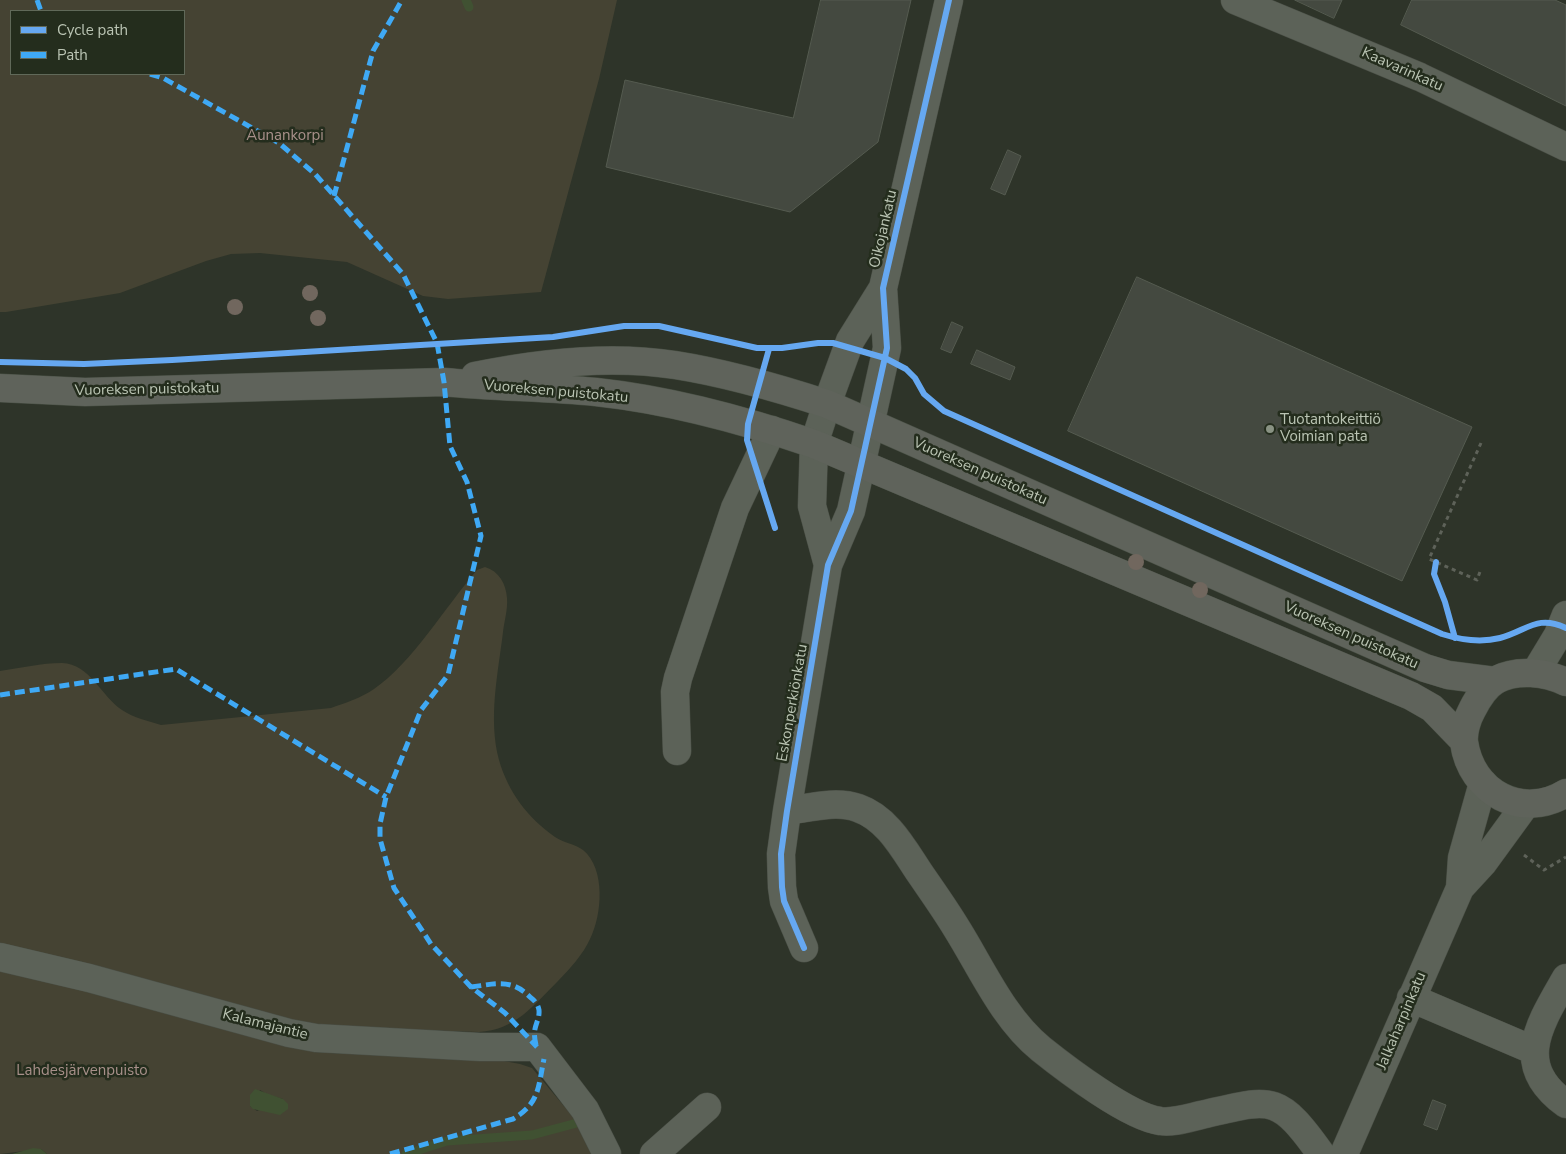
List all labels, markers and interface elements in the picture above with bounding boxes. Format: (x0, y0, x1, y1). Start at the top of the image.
legend (10, 10, 185, 75)
text: Cycle path (57, 20, 128, 40)
street label: Kaavarinkatu (1359, 44, 1445, 96)
text: Path (57, 45, 88, 65)
park label: Aunankorpi (246, 127, 324, 145)
street label: Oikojankatu (866, 188, 902, 270)
street label: Vuoreksen puistokatu (483, 377, 629, 407)
street label: Vuoreksen puistokatu (74, 380, 220, 400)
place label: Tuotantokeittiö Voimian pata (1280, 411, 1381, 446)
marker: Tuotantokeittiö Voimian pata (1264, 423, 1276, 435)
street label: Vuoreksen puistokatu (910, 434, 1050, 510)
street label: Vuoreksen puistokatu (1281, 598, 1421, 674)
street label: Eskonperkiönkatu (774, 643, 812, 763)
street label: Jalkaharpinkatu (1373, 970, 1431, 1072)
street label: Kalamajantie (221, 1006, 309, 1044)
park label: Lahdesjärvenpuisto (16, 1062, 148, 1080)

